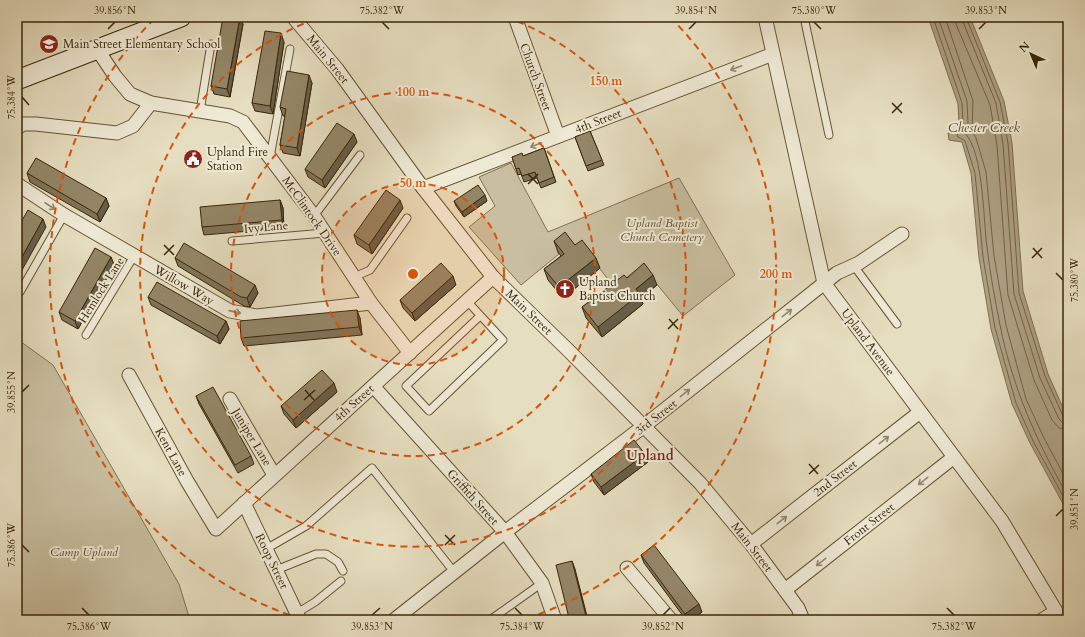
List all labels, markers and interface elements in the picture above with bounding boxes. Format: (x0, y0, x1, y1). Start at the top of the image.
text: 39.856°N (94, 4, 136, 18)
text: 75.382°W (360, 4, 405, 18)
text: 39.854°N (675, 4, 717, 18)
text: 75.380°W (792, 4, 837, 18)
text: 39.853°N (965, 4, 1007, 18)
street label: Main Street (303, 31, 353, 87)
school or university icon: Main Street Elementary School (38, 33, 60, 55)
north arrow (1011, 34, 1051, 74)
place label: Main Street Elementary School (63, 36, 220, 52)
text: N (1016, 38, 1033, 56)
street label: Church Street (516, 41, 556, 113)
one-way arrow (731, 65, 743, 73)
text: 150 m (590, 73, 623, 89)
text: 75.384°W (5, 74, 19, 119)
text: 100 m (397, 84, 430, 100)
street label: 4th Street (572, 105, 624, 137)
water label: Chester Creek (948, 119, 1021, 137)
one-way arrow (531, 141, 543, 149)
place label: Upland Fire Station (207, 144, 268, 174)
public building icon: Upland Fire Station (182, 148, 204, 170)
street label: McClintock Drive (279, 173, 345, 259)
text: 50 m (400, 175, 427, 191)
one-way arrow (44, 202, 56, 210)
park label: Upland Baptist Church Cemetery (621, 215, 704, 245)
street label: Ivy Lane (243, 217, 289, 237)
street label: Hemlock Lane (74, 254, 128, 326)
text: 75.380°W (1068, 257, 1082, 302)
street label: Willow Way (150, 261, 218, 309)
text: 200 m (760, 266, 793, 282)
centre of rings (406, 267, 420, 281)
place label: Upland Baptist Church (579, 274, 656, 304)
church icon: Upland Baptist Church (554, 278, 576, 300)
street label: Main Street (502, 286, 556, 338)
street label: Upland Avenue (838, 305, 898, 379)
one-way arrow (228, 308, 241, 316)
one-way arrow (782, 308, 793, 317)
text: 39.855°N (5, 371, 19, 413)
street label: 4th Street (331, 381, 378, 425)
one-way arrow (680, 389, 691, 398)
street label: 3rd Street (632, 395, 680, 438)
street label: Juniper Lane (227, 403, 276, 469)
street label: Kent Lane (151, 425, 191, 479)
one-way arrow (878, 436, 889, 444)
district label: Upland (626, 446, 674, 465)
street label: 2nd Street (810, 456, 860, 500)
street label: Griffith Street (444, 466, 503, 529)
one-way arrow (917, 477, 928, 486)
text: 39.851°N (1068, 488, 1082, 530)
street label: Front Street (840, 499, 898, 549)
one-way arrow (776, 516, 787, 524)
street label: Main Street (728, 519, 777, 575)
text: 75.386°W (5, 522, 19, 567)
street label: Roop Street (252, 531, 292, 592)
park label: Camp Upland (50, 544, 119, 560)
one-way arrow (816, 557, 826, 566)
text: 75.386°W (67, 620, 112, 634)
text: 39.853°N (351, 620, 393, 634)
text: 75.384°W (500, 620, 545, 634)
text: 39.852°N (642, 620, 684, 634)
text: 75.382°W (932, 620, 977, 634)

